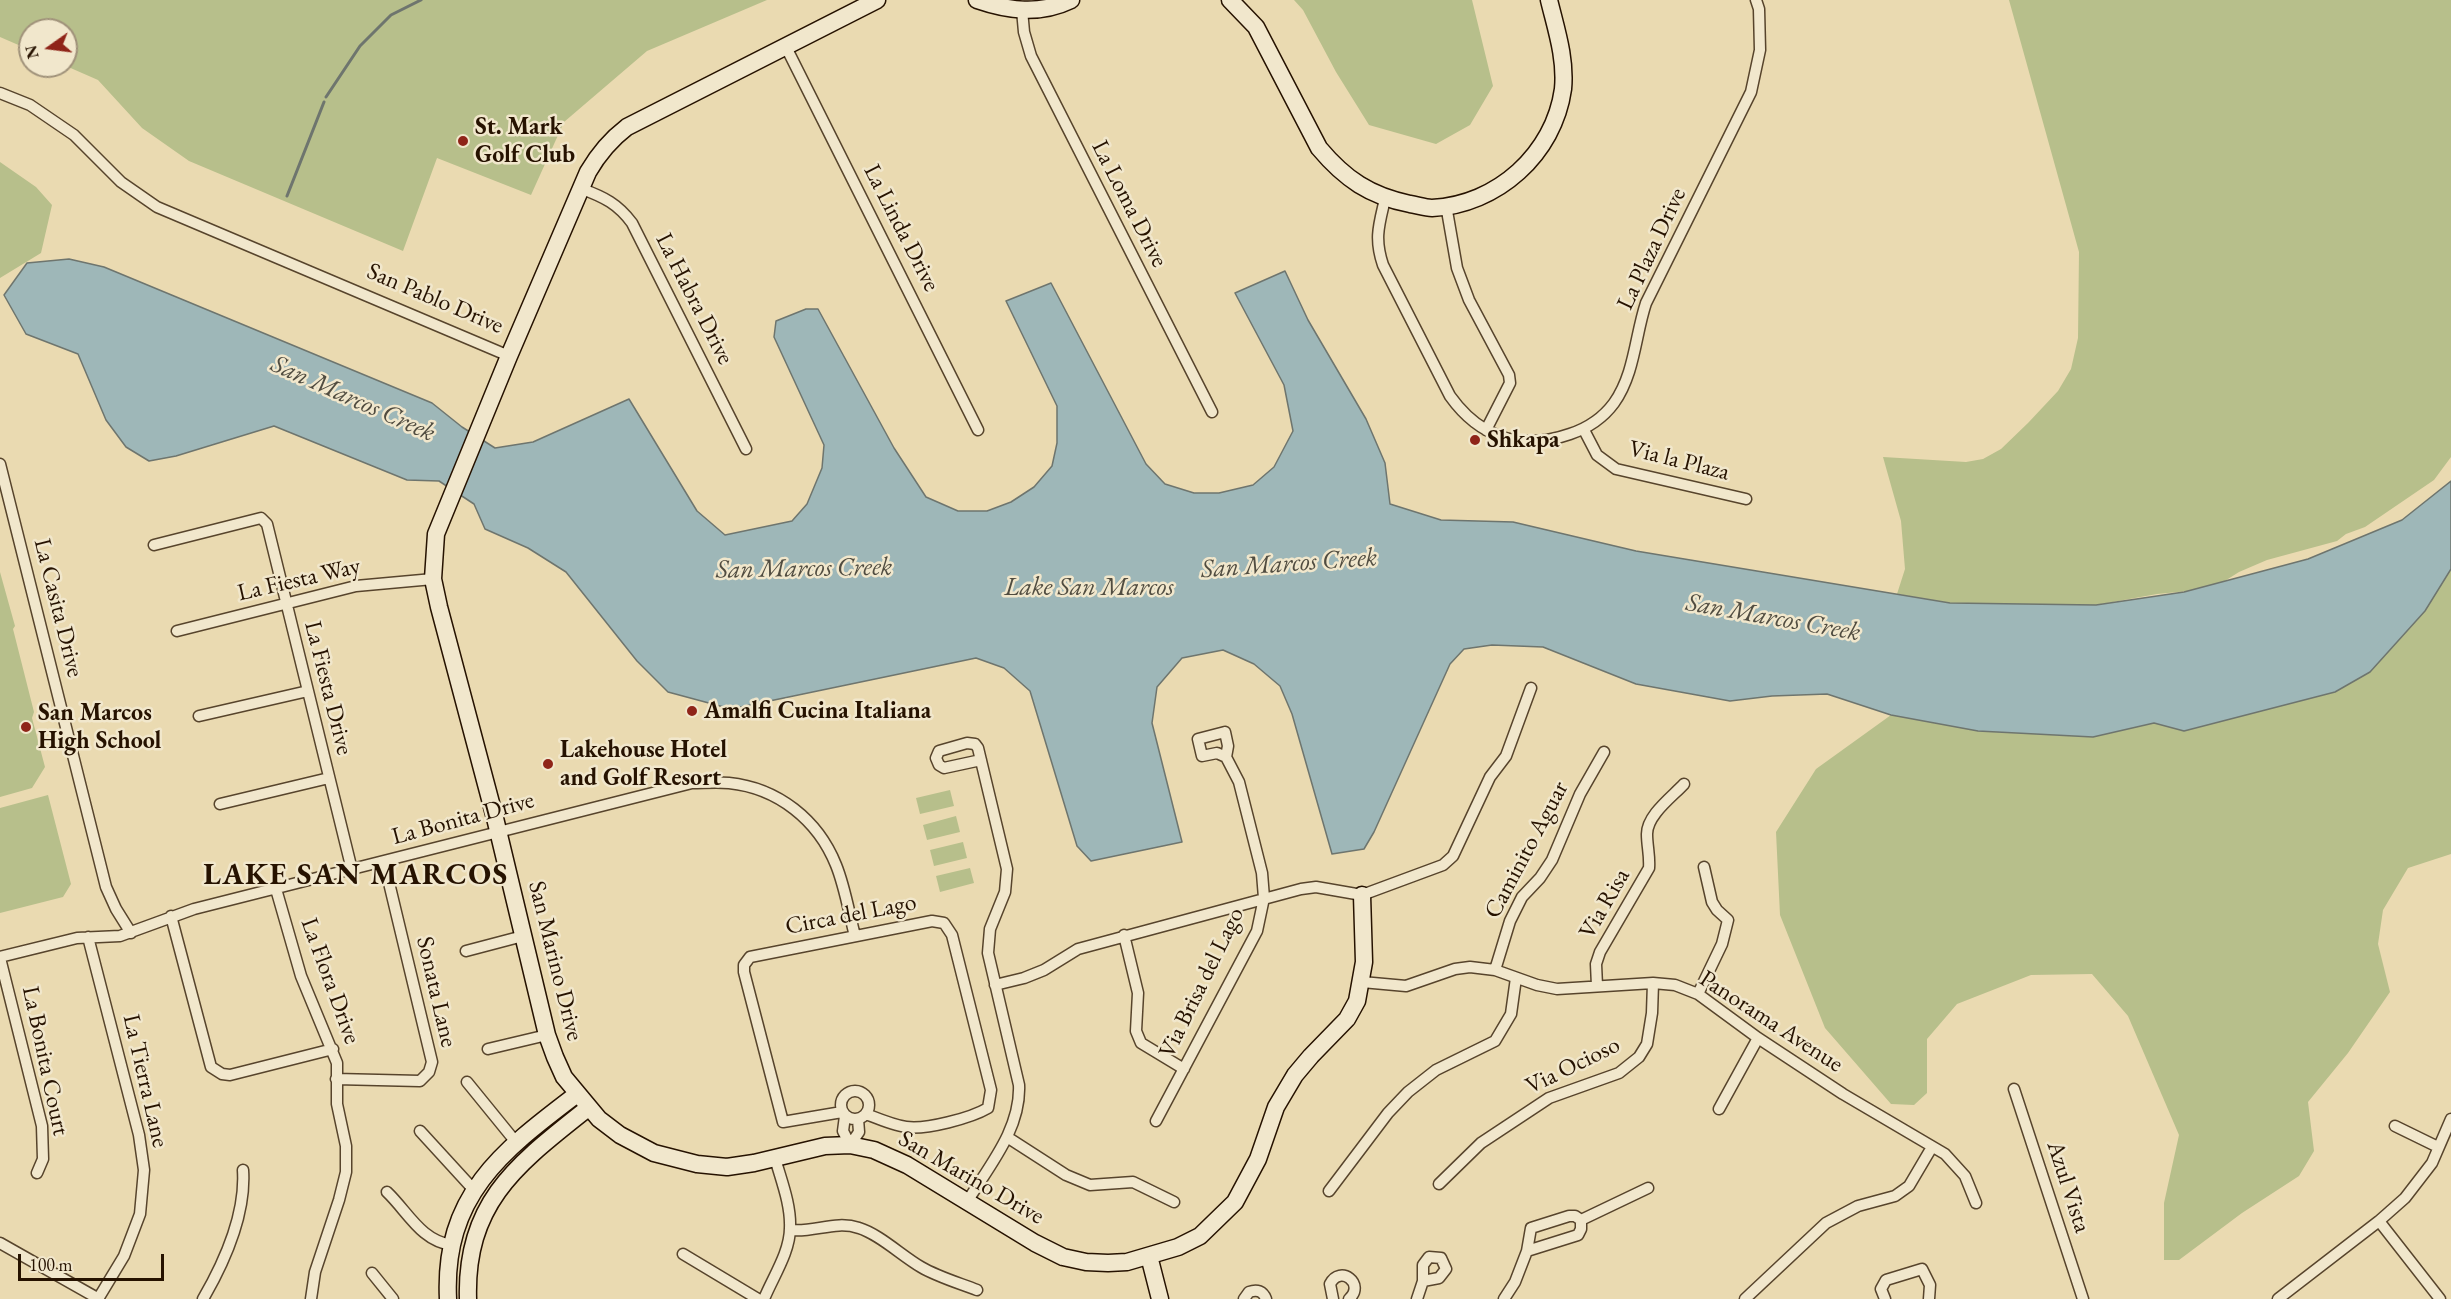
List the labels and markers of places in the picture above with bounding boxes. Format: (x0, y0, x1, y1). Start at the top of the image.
place label: St. Mark Golf Club (475, 113, 575, 169)
marker: St. Mark Golf Club (456, 134, 470, 148)
place label: Shkapa (1487, 426, 1560, 454)
marker: Shkapa (1468, 433, 1482, 447)
place label: Amalfi Cucina Italiana (704, 697, 931, 725)
place label: San Marcos High School (38, 699, 161, 755)
marker: Amalfi Cucina Italiana (685, 704, 699, 718)
marker: San Marcos High School (19, 720, 33, 734)
place label: Lakehouse Hotel and Golf Resort (560, 736, 727, 792)
marker: Lakehouse Hotel and Golf Resort (541, 757, 555, 771)

